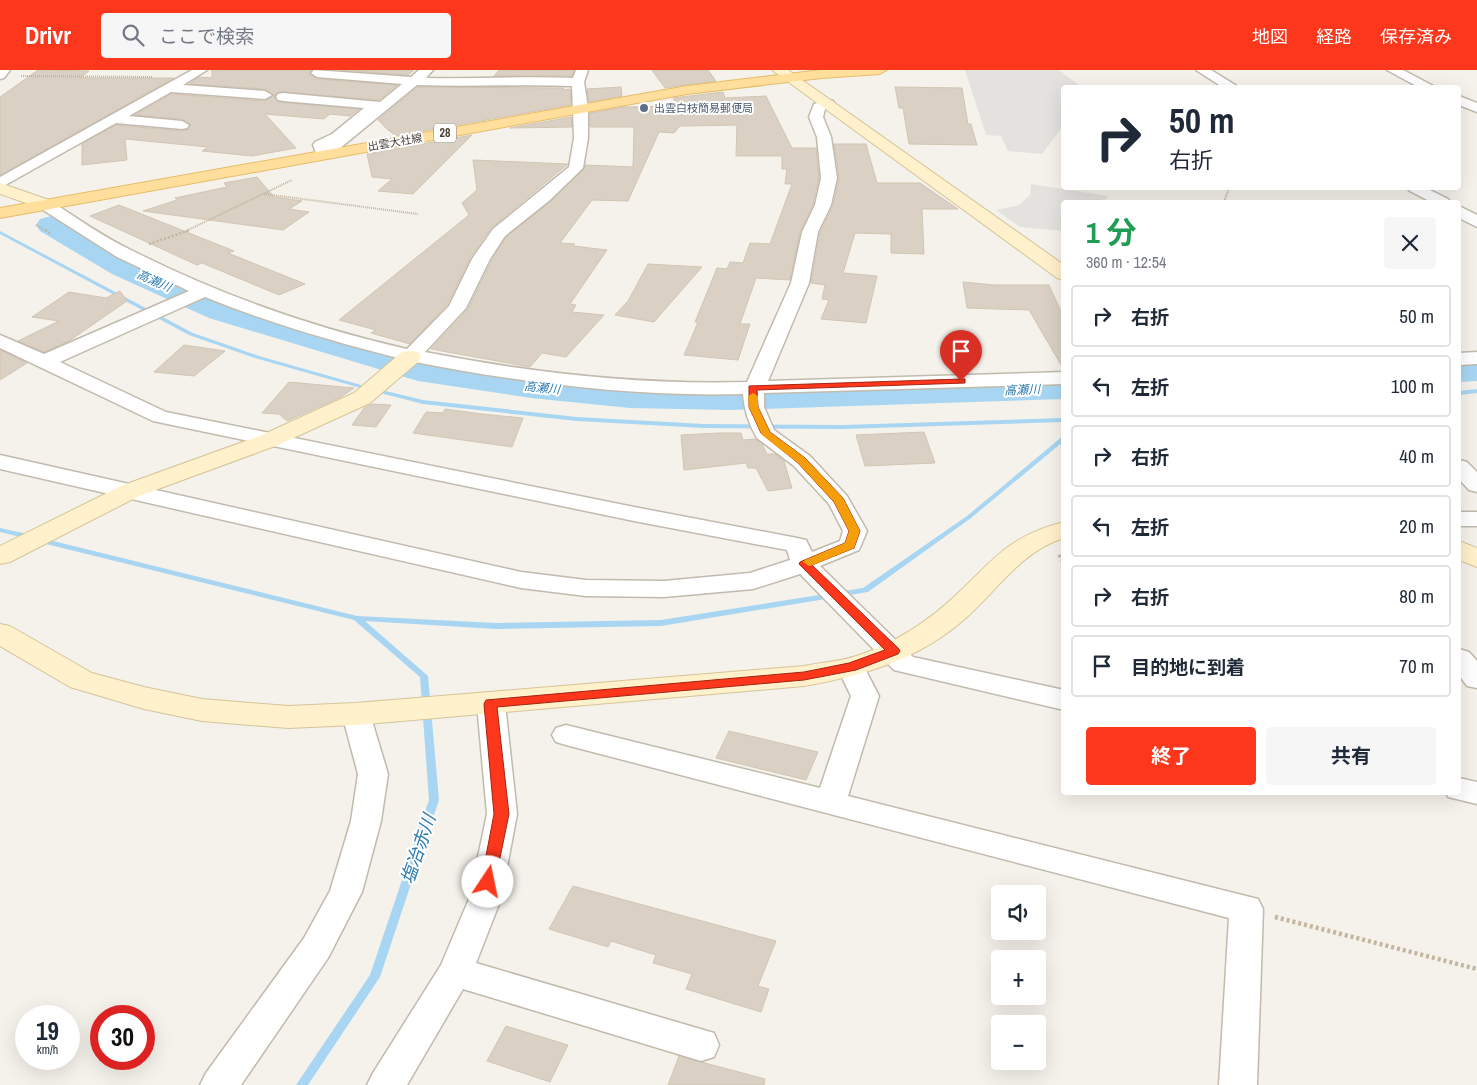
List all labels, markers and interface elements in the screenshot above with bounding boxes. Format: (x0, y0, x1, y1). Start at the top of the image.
search box (101, 13, 451, 58)
text: Drivr (25, 19, 71, 51)
icon: search (119, 21, 147, 49)
text: ここで検索 (159, 23, 254, 49)
text: 地図 (1252, 24, 1288, 49)
text: 経路 (1316, 24, 1352, 49)
text: 保存済み (1380, 24, 1452, 49)
text: 50 m (1169, 97, 1234, 144)
place label: 出雲白枝簡易郵便局 (654, 101, 753, 115)
marker: 出雲白枝簡易郵便局 (638, 102, 650, 114)
icon: right (1086, 105, 1151, 170)
road number: 28 (434, 124, 456, 142)
street label: 出雲大社線 (367, 130, 423, 154)
text: 右折 (1169, 145, 1213, 175)
text: 1 分 (1086, 212, 1137, 252)
button: close (1384, 217, 1436, 269)
text: 360 m · 12:54 (1086, 251, 1166, 273)
water label: 高瀬川 (134, 266, 176, 296)
icon: right (1088, 302, 1116, 330)
text: 50 m (1399, 303, 1434, 329)
text: 右折 (1131, 304, 1169, 330)
pin (940, 330, 982, 381)
icon: arrive (947, 337, 975, 365)
icon: left (1088, 372, 1116, 400)
text: 100 m (1391, 373, 1434, 399)
text: 左折 (1131, 374, 1169, 400)
water label: 高瀬川 (523, 378, 563, 398)
water label: 高瀬川 (1004, 381, 1042, 399)
icon: right (1088, 442, 1116, 470)
text: 40 m (1399, 443, 1434, 469)
text: 右折 (1131, 444, 1169, 470)
icon: left (1088, 512, 1116, 540)
text: 20 m (1399, 513, 1434, 539)
text: 左折 (1131, 514, 1169, 540)
icon: right (1088, 582, 1116, 610)
text: 80 m (1399, 583, 1434, 609)
text: 右折 (1131, 584, 1169, 610)
icon: arrive (1088, 652, 1116, 680)
text: 70 m (1399, 653, 1434, 679)
text: 目的地に到着 (1131, 654, 1245, 680)
button: 終了 (1086, 727, 1256, 785)
button: 共有 (1266, 727, 1436, 785)
water label: 塩冶赤川 (394, 809, 442, 887)
position arrow (461, 855, 513, 907)
map controls (991, 885, 1046, 1070)
button: sound (991, 885, 1046, 940)
button: + (991, 950, 1046, 1005)
speed limit sign: 30 (90, 1005, 155, 1070)
text: 19 (36, 1014, 59, 1048)
button: − (991, 1015, 1046, 1070)
text: km/h (37, 1042, 58, 1058)

